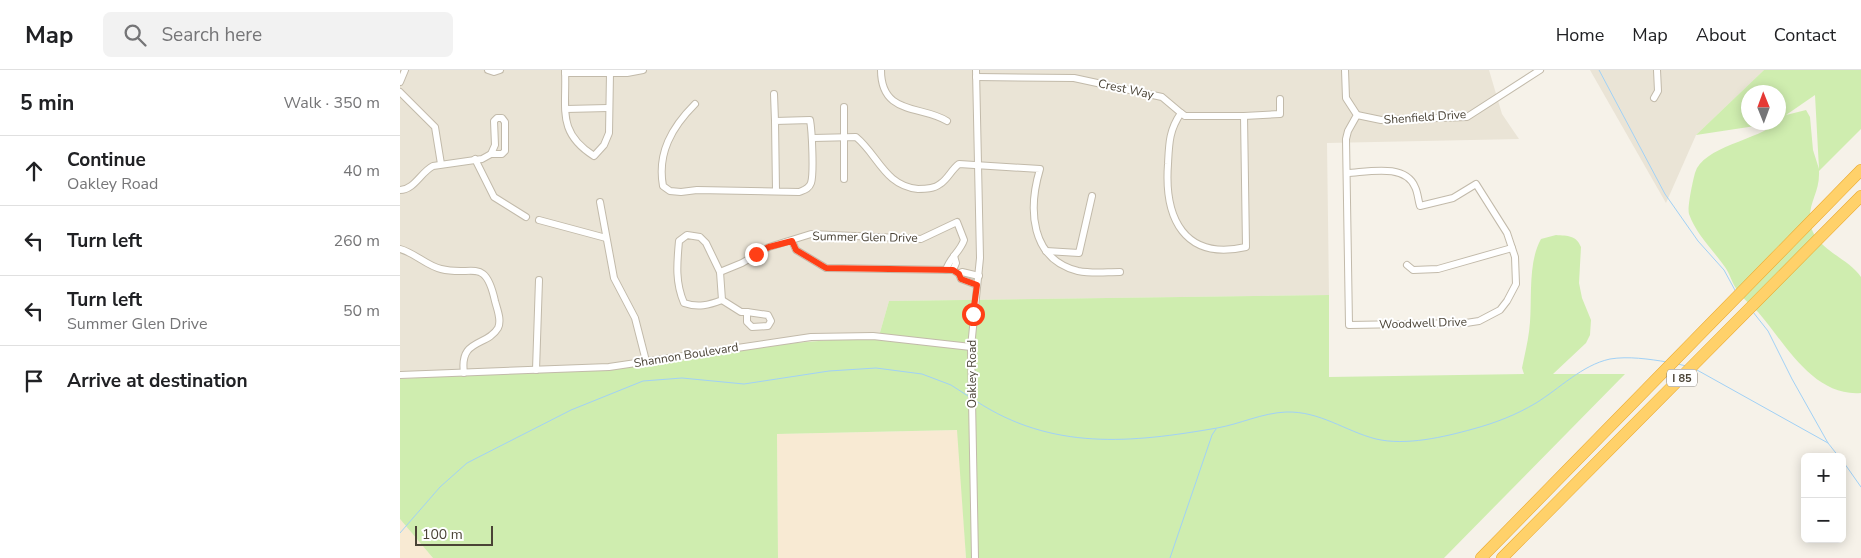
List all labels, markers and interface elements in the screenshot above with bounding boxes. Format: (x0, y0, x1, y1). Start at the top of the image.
search box (103, 12, 453, 57)
text: Map (25, 19, 73, 51)
icon: search (121, 21, 149, 49)
text: Search here (161, 22, 262, 48)
text: Home (1556, 23, 1604, 47)
text: Map (1632, 23, 1668, 47)
text: About (1696, 23, 1746, 47)
text: Contact (1774, 23, 1836, 47)
street label: Crest Way (1097, 75, 1156, 103)
north arrow (1741, 85, 1786, 130)
text: 5 min (20, 89, 74, 117)
text: Walk · 350 m (284, 92, 380, 114)
street label: Shenfield Drive (1383, 106, 1467, 128)
text: Continue (67, 147, 146, 173)
icon: ahead (20, 157, 48, 185)
text: 40 m (343, 160, 380, 182)
text: Oakley Road (67, 173, 158, 195)
icon: left (20, 227, 48, 255)
text: Turn left (67, 228, 142, 254)
street label: Summer Glen Drive (812, 228, 918, 246)
text: 260 m (333, 230, 380, 252)
route end (745, 243, 768, 266)
text: Turn left (67, 287, 142, 313)
icon: left (20, 297, 48, 325)
text: 50 m (343, 300, 380, 322)
route start (962, 303, 985, 326)
text: Summer Glen Drive (67, 313, 208, 335)
street label: Woodwell Drive (1379, 313, 1467, 333)
street label: Shannon Boulevard (633, 339, 739, 371)
street label: Oakley Road (964, 340, 980, 408)
icon: arrive (20, 367, 48, 395)
text: Arrive at destination (67, 368, 248, 394)
road number: I 85 (1667, 370, 1697, 386)
map controls (1801, 453, 1846, 543)
button: + (1801, 453, 1846, 498)
button: − (1801, 498, 1846, 543)
scale bar (415, 523, 492, 546)
text: 100 m (422, 525, 463, 544)

